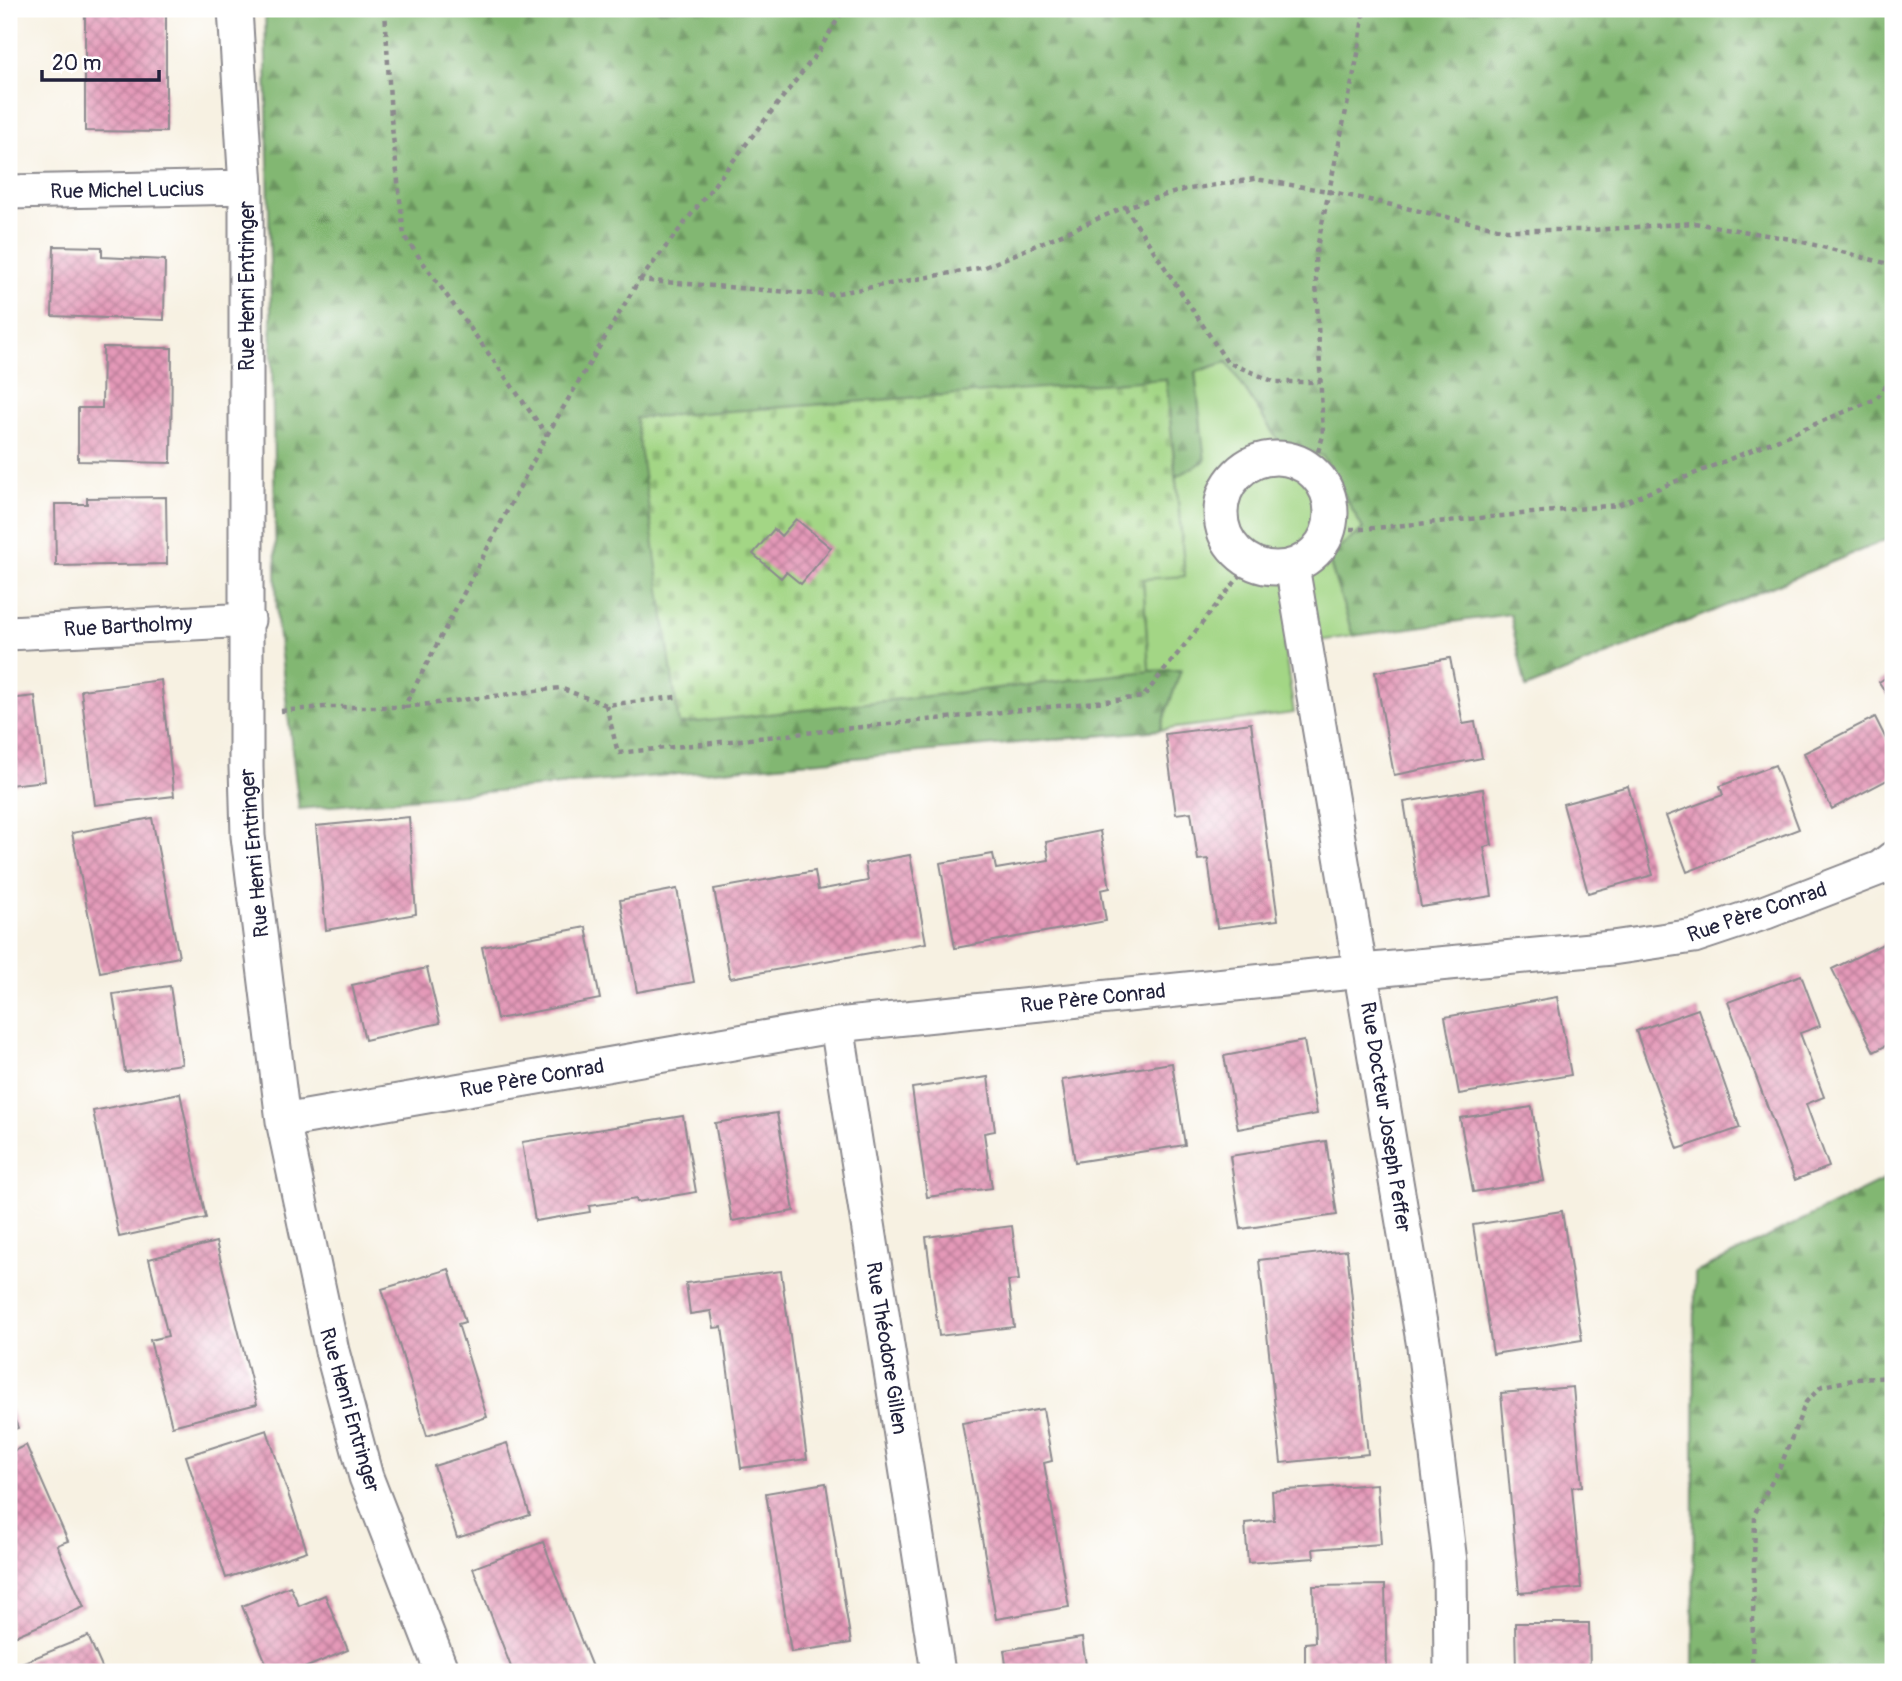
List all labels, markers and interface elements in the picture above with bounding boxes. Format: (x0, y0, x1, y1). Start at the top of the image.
scale bar (42, 38, 159, 82)
text: 20 m (52, 50, 101, 77)
street label: Rue Michel Lucius (50, 176, 205, 205)
street label: Rue Henri Entringer (234, 200, 261, 371)
street label: Rue Bartholmy (63, 610, 193, 643)
street label: Rue Henri Entringer (234, 767, 275, 939)
street label: Rue Père Conrad (1684, 876, 1831, 949)
street label: Rue Père Conrad (1019, 977, 1167, 1020)
street label: Rue Docteur Joseph Peffer (1354, 1000, 1417, 1235)
street label: Rue Père Conrad (458, 1053, 606, 1104)
street label: Rue Théodore Gillen (860, 1260, 913, 1436)
street label: Rue Henri Entringer (313, 1325, 386, 1496)

